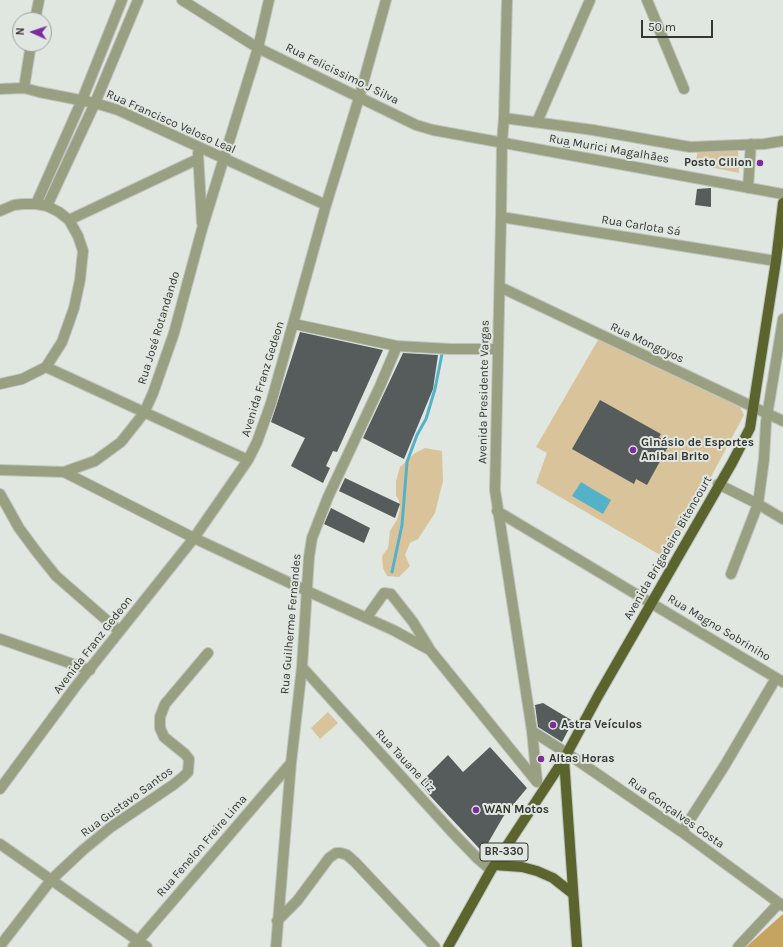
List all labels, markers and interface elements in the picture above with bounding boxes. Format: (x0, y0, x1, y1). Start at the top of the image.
north arrow (12, 12, 52, 52)
scale bar (643, 12, 715, 38)
text: 50 m (648, 20, 676, 34)
text: N (14, 27, 27, 36)
street label: Rua Felicissimo J Silva (283, 40, 401, 108)
street label: Rua Francisco Veloso Leal (104, 87, 238, 157)
street label: Rua Murici Magalhães (548, 131, 670, 167)
place label: Posto Cilion (684, 156, 752, 170)
marker: Posto Cilion (755, 158, 765, 168)
street label: Rua Carlota Sá (600, 213, 682, 239)
street label: Rua José Rotandando (135, 270, 183, 386)
street label: Avenida Franz Gedeon (239, 319, 287, 439)
street label: Avenida Presidente Vargas (476, 320, 492, 464)
street label: Rua Mongoyos (608, 320, 686, 366)
place label: Ginásio de Esportes Anibal Brito (641, 436, 754, 464)
marker: Ginásio de Esportes Anibal Brito (628, 445, 638, 455)
street label: Avenida Brigadeiro Bitencourt (621, 474, 715, 622)
street label: Rua Guilherme Fernandes (278, 553, 304, 695)
street label: Rua Magno Sobriniho (665, 592, 773, 664)
street label: Avenida Franz Gedeon (50, 593, 136, 697)
place label: Astra Veículos (561, 718, 642, 732)
marker: Astra Veículos (548, 720, 558, 730)
street label: Rua Tauane Liz (372, 727, 438, 795)
place label: Altas Horas (549, 752, 615, 766)
marker: Altas Horas (536, 754, 546, 764)
street label: Rua Gustavo Santos (78, 764, 176, 840)
street label: Rua Gonçalves Costa (625, 774, 727, 852)
street label: Rua Fenelon Freire Lima (154, 792, 250, 900)
place label: WAN Motos (484, 803, 549, 817)
marker: WAN Motos (471, 805, 481, 815)
road number: BR-330 (480, 843, 528, 861)

